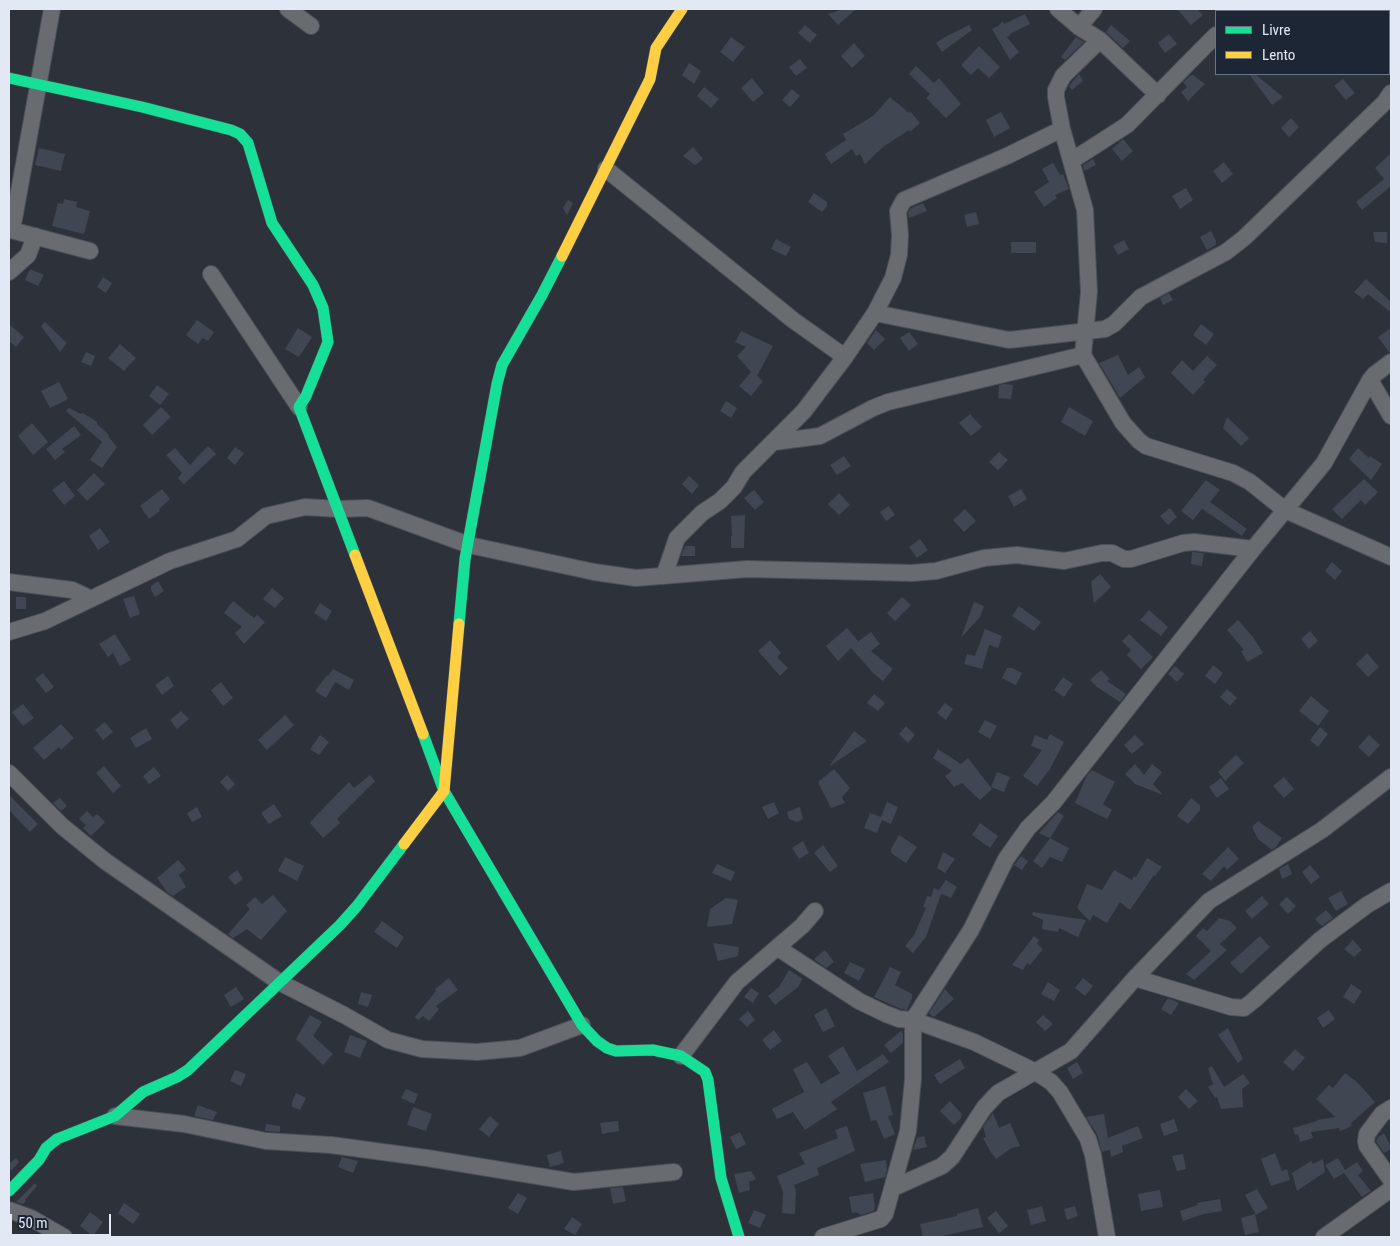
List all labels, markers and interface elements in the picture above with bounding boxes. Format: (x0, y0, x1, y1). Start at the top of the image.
legend (1215, 10, 1390, 75)
text: Livre (1262, 21, 1290, 39)
text: Lento (1262, 46, 1295, 64)
scale bar (12, 1204, 114, 1236)
text: 50 m (18, 1214, 48, 1232)

